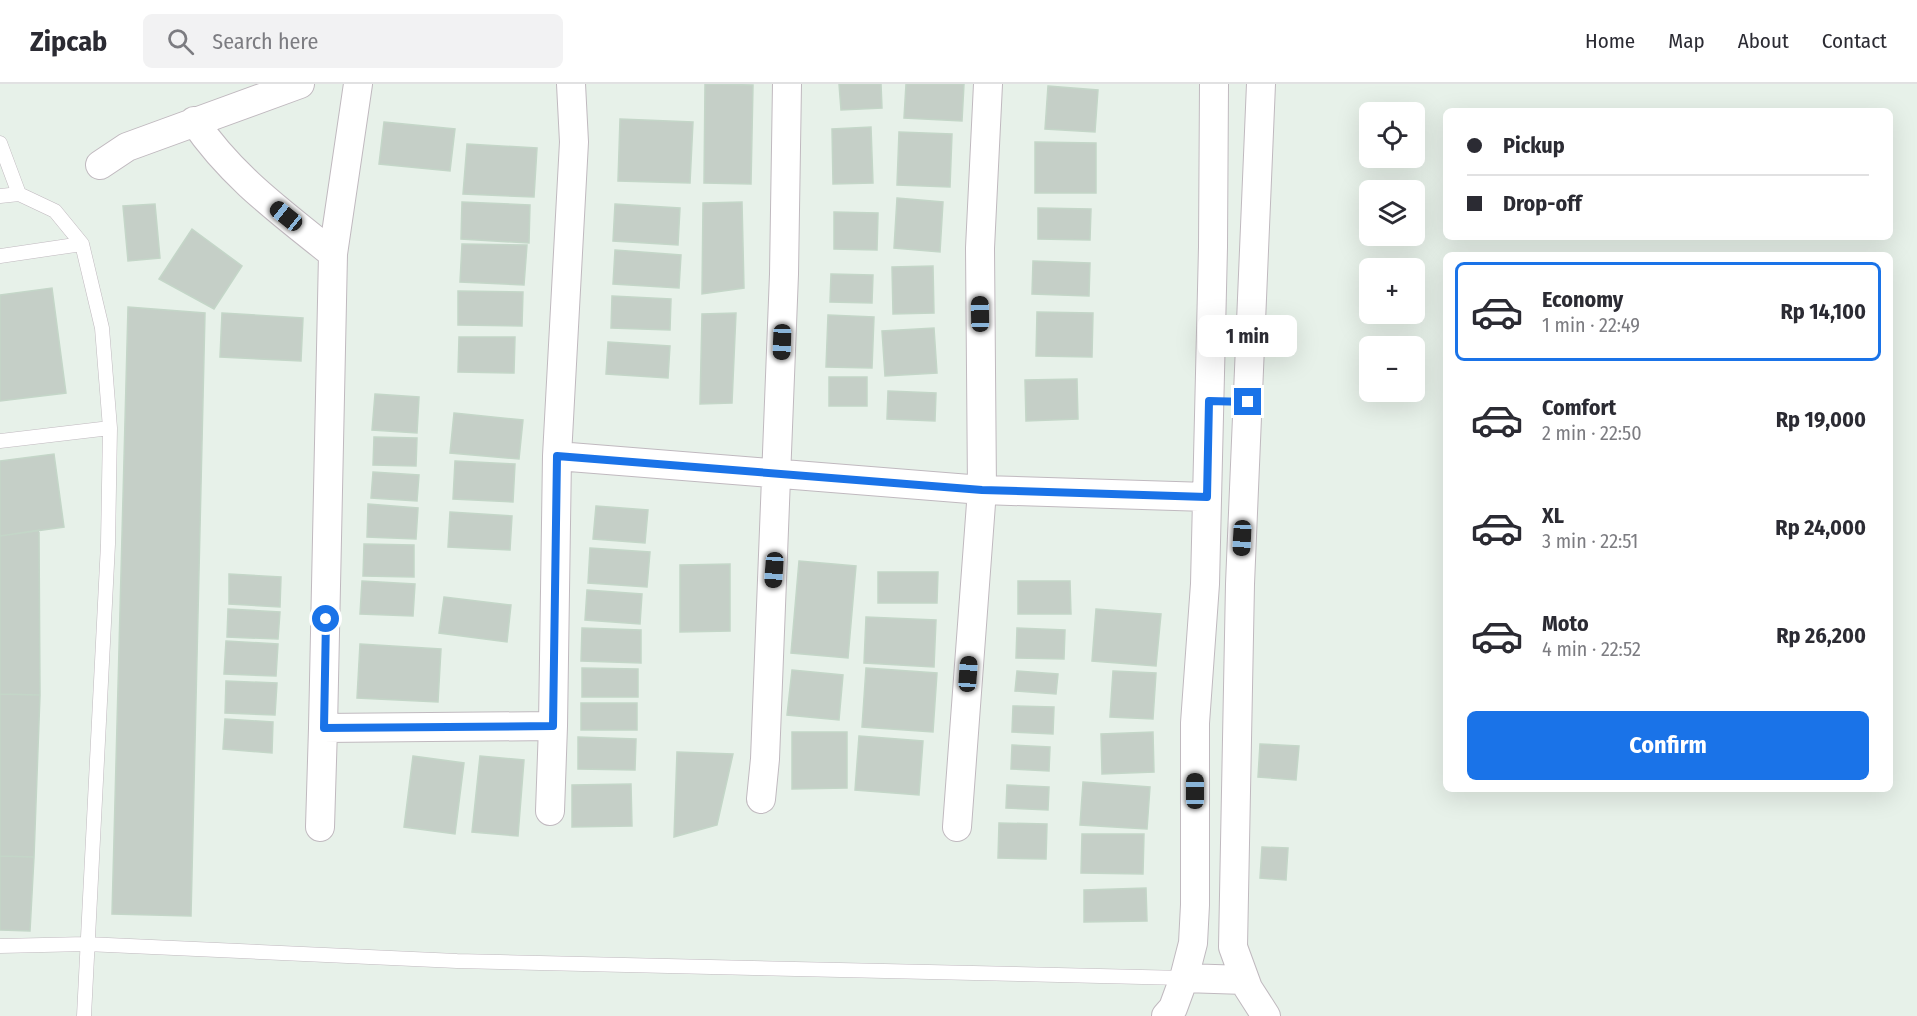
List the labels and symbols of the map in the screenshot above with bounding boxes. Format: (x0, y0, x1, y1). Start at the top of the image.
car (266, 198, 306, 234)
car (971, 296, 989, 332)
callout: 1 min (1198, 315, 1298, 357)
car (772, 324, 792, 360)
route end (1234, 388, 1261, 415)
car (1232, 520, 1252, 556)
car (764, 551, 784, 589)
route start (312, 605, 339, 632)
car (958, 655, 978, 693)
car (1186, 773, 1204, 809)

